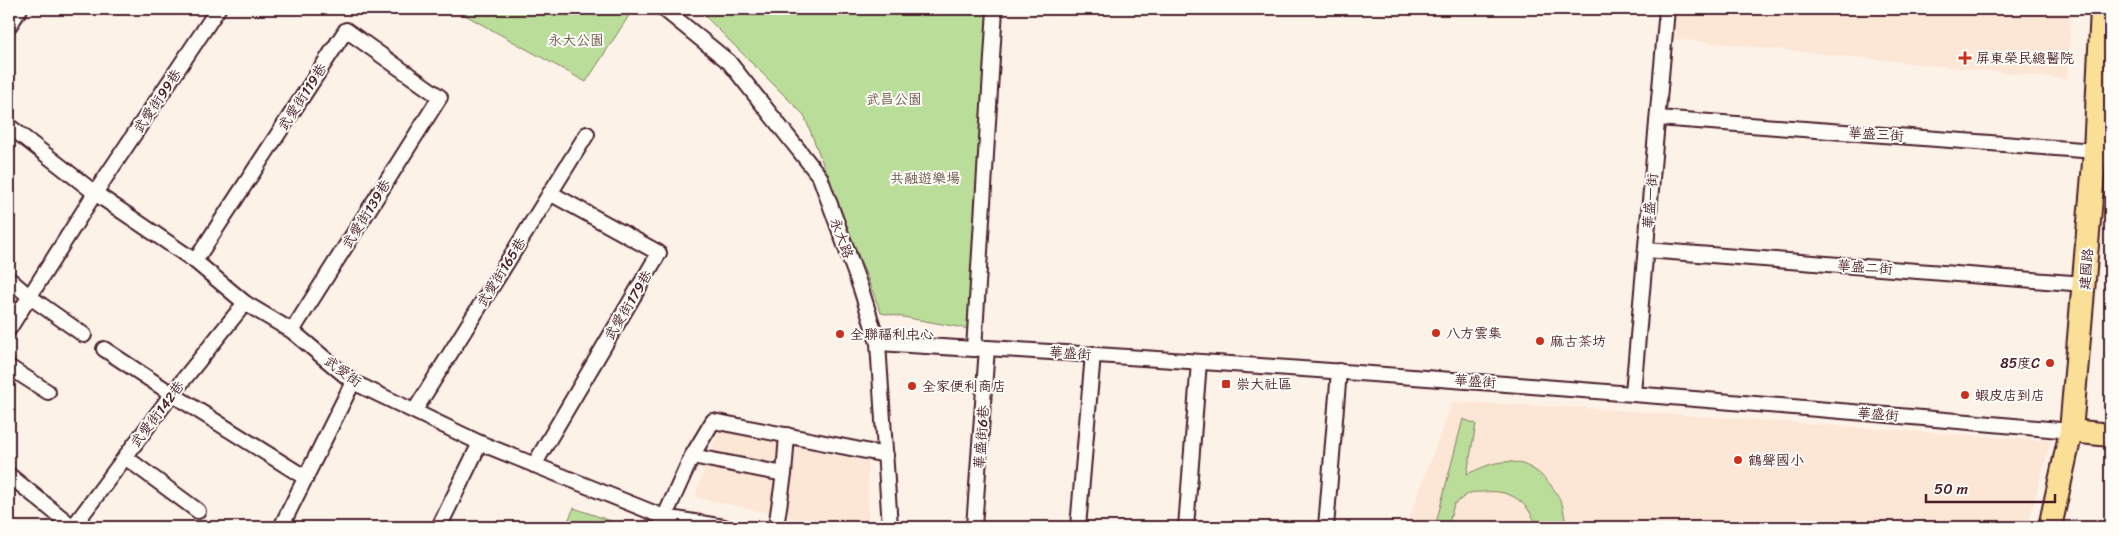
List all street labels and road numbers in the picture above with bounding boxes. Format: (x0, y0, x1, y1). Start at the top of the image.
street label: 武愛街119巷 (271, 58, 334, 136)
street label: 武愛街99巷 (127, 63, 189, 139)
street label: 華盛三街 (1847, 120, 1905, 149)
street label: 華盛一街 (1636, 172, 1665, 230)
street label: 武愛街139巷 (335, 174, 398, 254)
street label: 永大路 (823, 214, 860, 262)
street label: 武愛街165巷 (470, 232, 533, 312)
street label: 建國路 (2072, 247, 2101, 291)
street label: 華盛二街 (1836, 253, 1894, 282)
street label: 武愛街179巷 (597, 264, 660, 345)
street label: 華盛街 (1048, 340, 1092, 367)
street label: 武愛街 (318, 349, 367, 394)
street label: 華盛街 (1453, 368, 1497, 395)
street label: 武愛街142巷 (124, 375, 192, 453)
street label: 華盛街 (1856, 400, 1900, 429)
street label: 華盛街6巷 (967, 403, 996, 470)

